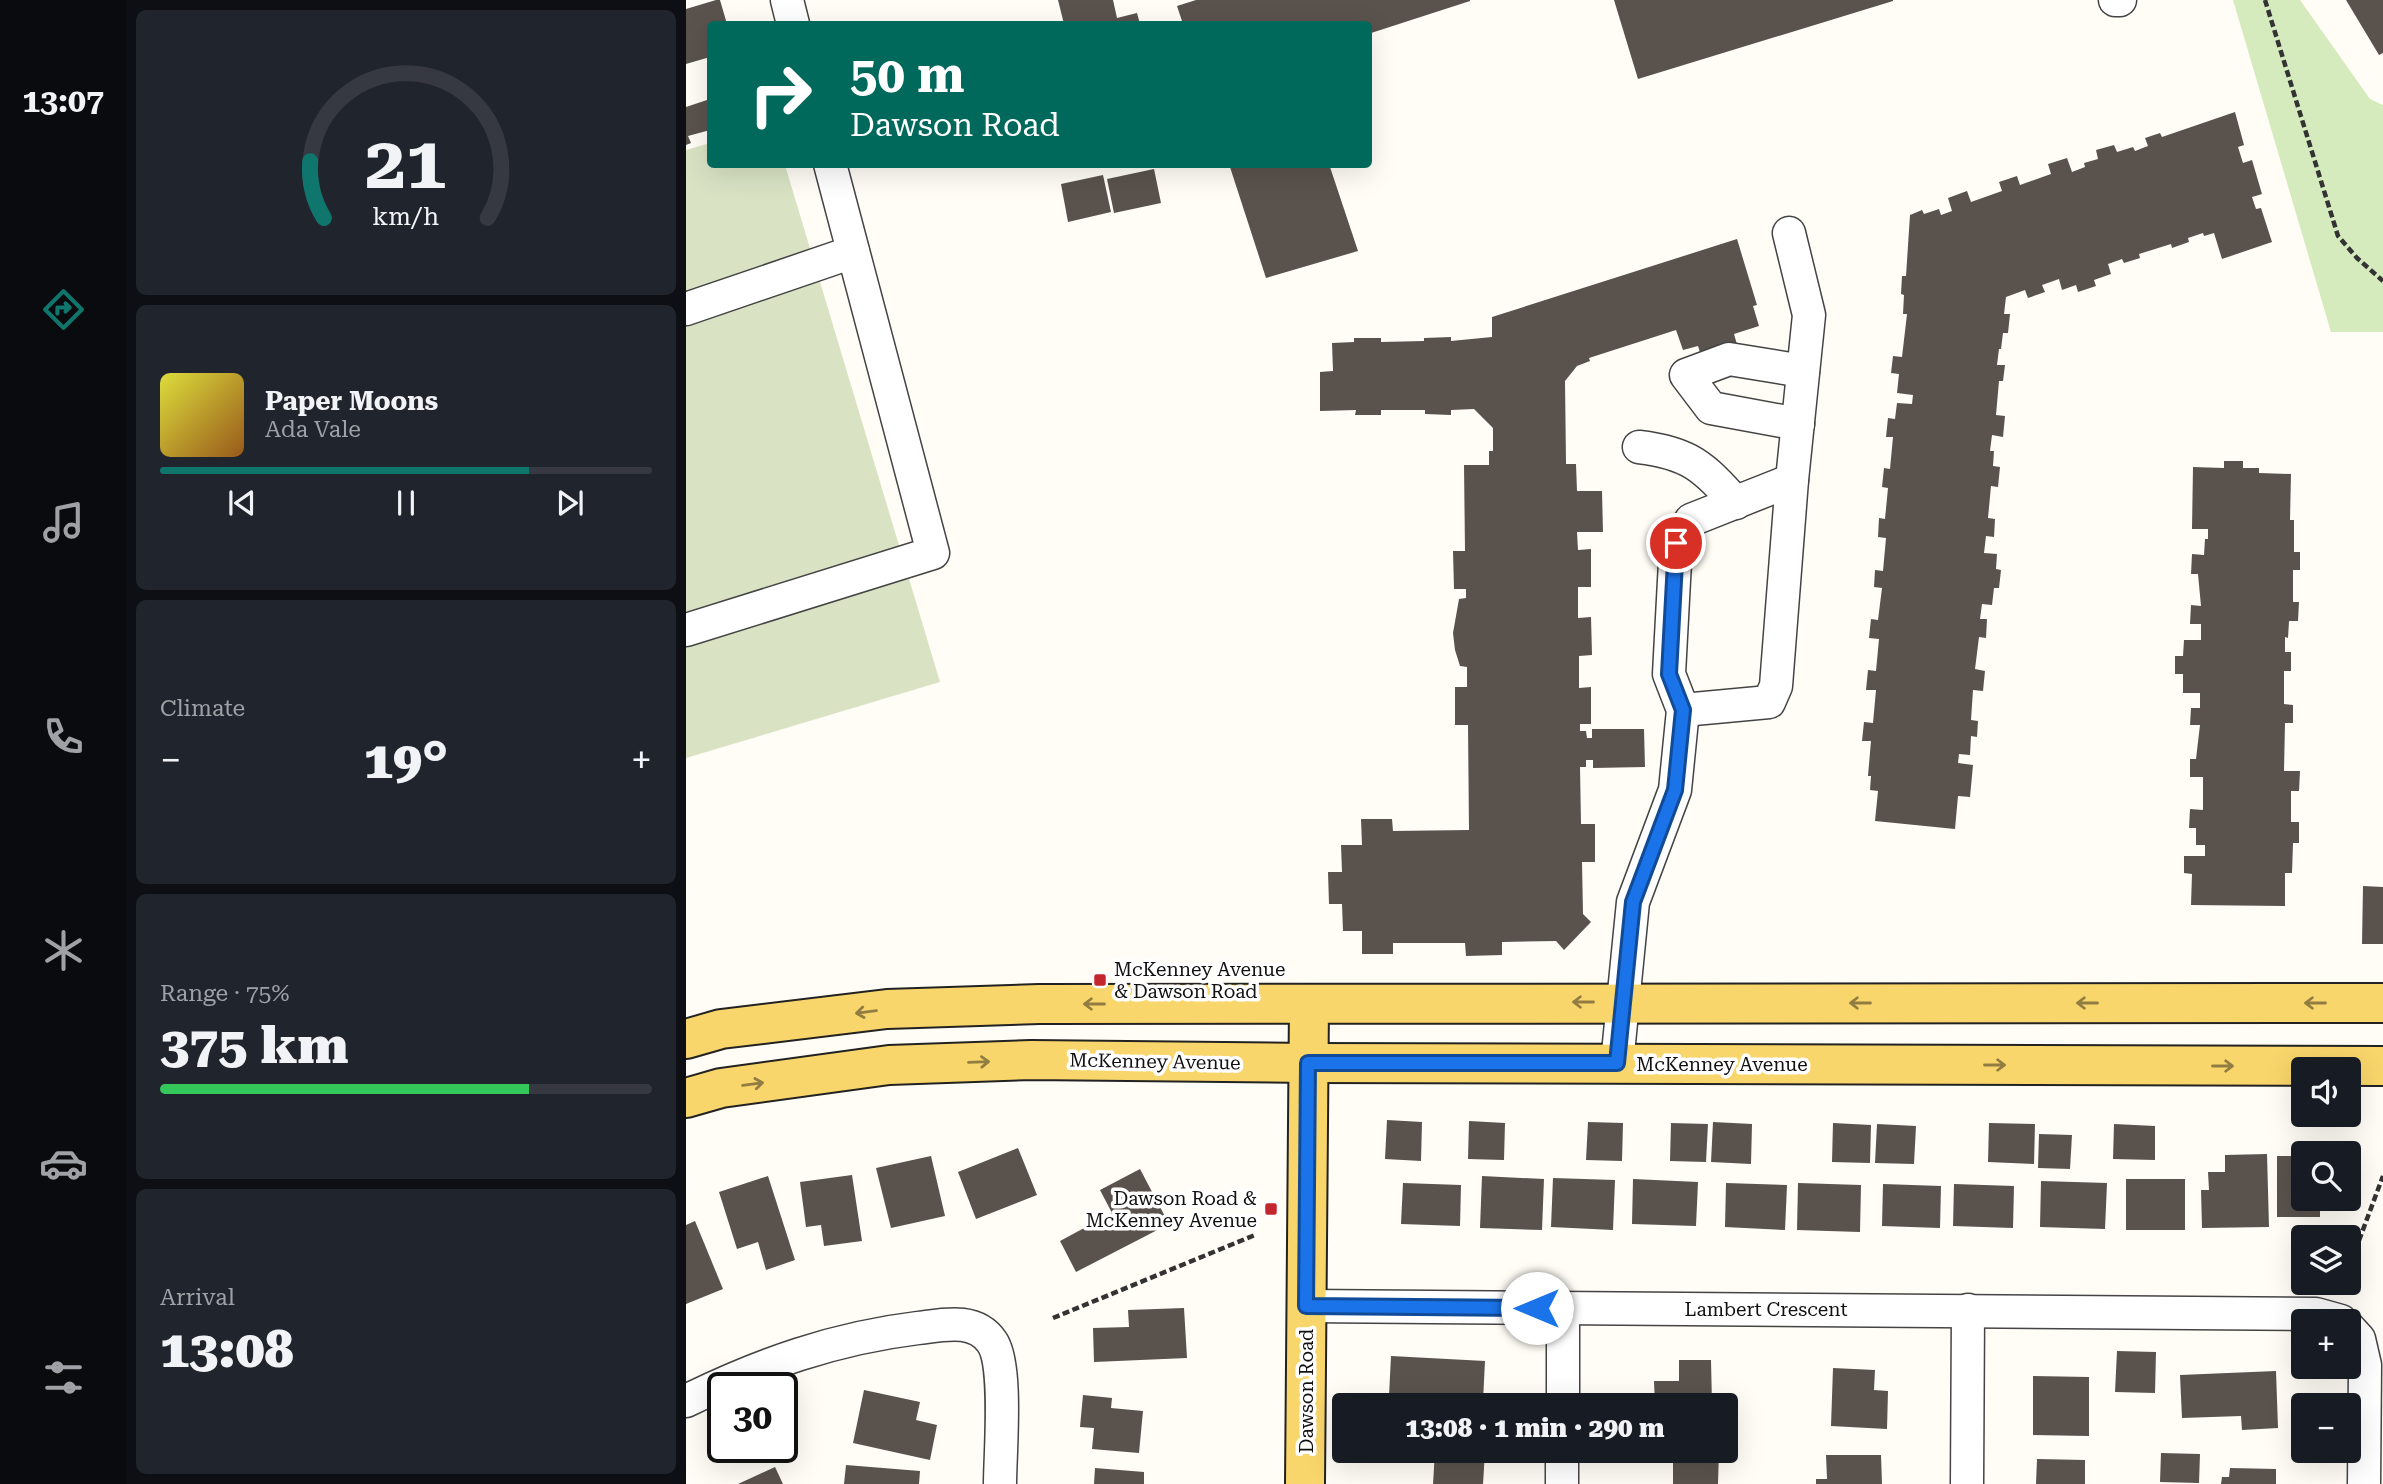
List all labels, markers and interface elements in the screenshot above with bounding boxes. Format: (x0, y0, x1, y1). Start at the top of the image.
text: 50 m (850, 47, 965, 104)
icon: right (735, 49, 826, 140)
text: 13:07 (22, 82, 104, 120)
text: Dawson Road (850, 106, 1060, 144)
text: 21 (365, 122, 447, 207)
text: km/h (373, 202, 439, 231)
icon: directions (39, 285, 88, 334)
text: Paper Moons (265, 386, 438, 416)
text: Ada Vale (265, 416, 361, 443)
icon: previous (223, 484, 261, 522)
icon: pause (387, 484, 425, 522)
icon: next (551, 484, 589, 522)
icon: music (39, 498, 88, 547)
pin (1646, 513, 1706, 573)
icon: arrive (1657, 524, 1695, 562)
text: Climate (160, 695, 245, 722)
icon: phone (39, 712, 88, 761)
text: 19° (364, 730, 448, 791)
text: − (160, 738, 181, 782)
text: + (631, 738, 652, 782)
icon: climate (39, 926, 88, 975)
place label: McKenney Avenue & Dawson Road (1114, 958, 1285, 1003)
marker: McKenney Avenue & Dawson Road (1092, 972, 1108, 988)
text: Range · 75% (160, 980, 289, 1007)
one-way arrow (1572, 996, 1595, 1009)
one-way arrow (1849, 996, 1872, 1010)
one-way arrow (2076, 996, 2099, 1010)
one-way arrow (2304, 996, 2327, 1010)
one-way arrow (1082, 997, 1105, 1011)
one-way arrow (856, 1005, 878, 1018)
text: 375 km (160, 1015, 348, 1076)
street label: McKenney Avenue (1069, 1049, 1241, 1074)
street label: McKenney Avenue (1636, 1053, 1808, 1076)
one-way arrow (967, 1055, 990, 1068)
map controls (2291, 1057, 2361, 1463)
button: sound (2291, 1057, 2361, 1127)
one-way arrow (1984, 1058, 2007, 1072)
one-way arrow (2211, 1059, 2234, 1073)
one-way arrow (741, 1077, 763, 1090)
icon: car (39, 1139, 88, 1188)
button: search (2291, 1141, 2361, 1211)
place label: Dawson Road & McKenney Avenue (1086, 1187, 1257, 1232)
marker: Dawson Road & McKenney Avenue (1263, 1201, 1279, 1217)
button: layers (2291, 1225, 2361, 1295)
position arrow (1500, 1271, 1574, 1345)
text: Arrival (160, 1284, 235, 1311)
street label: Lambert Crescent (1684, 1298, 1848, 1321)
button: + (2291, 1309, 2361, 1379)
text: 13:08 (160, 1319, 294, 1380)
street label: Dawson Road (1295, 1329, 1318, 1453)
icon: filters (39, 1353, 88, 1402)
speed limit sign: 30 (707, 1372, 798, 1463)
button: − (2291, 1393, 2361, 1463)
text: 13:08 · 1 min · 290 m (1405, 1413, 1665, 1443)

